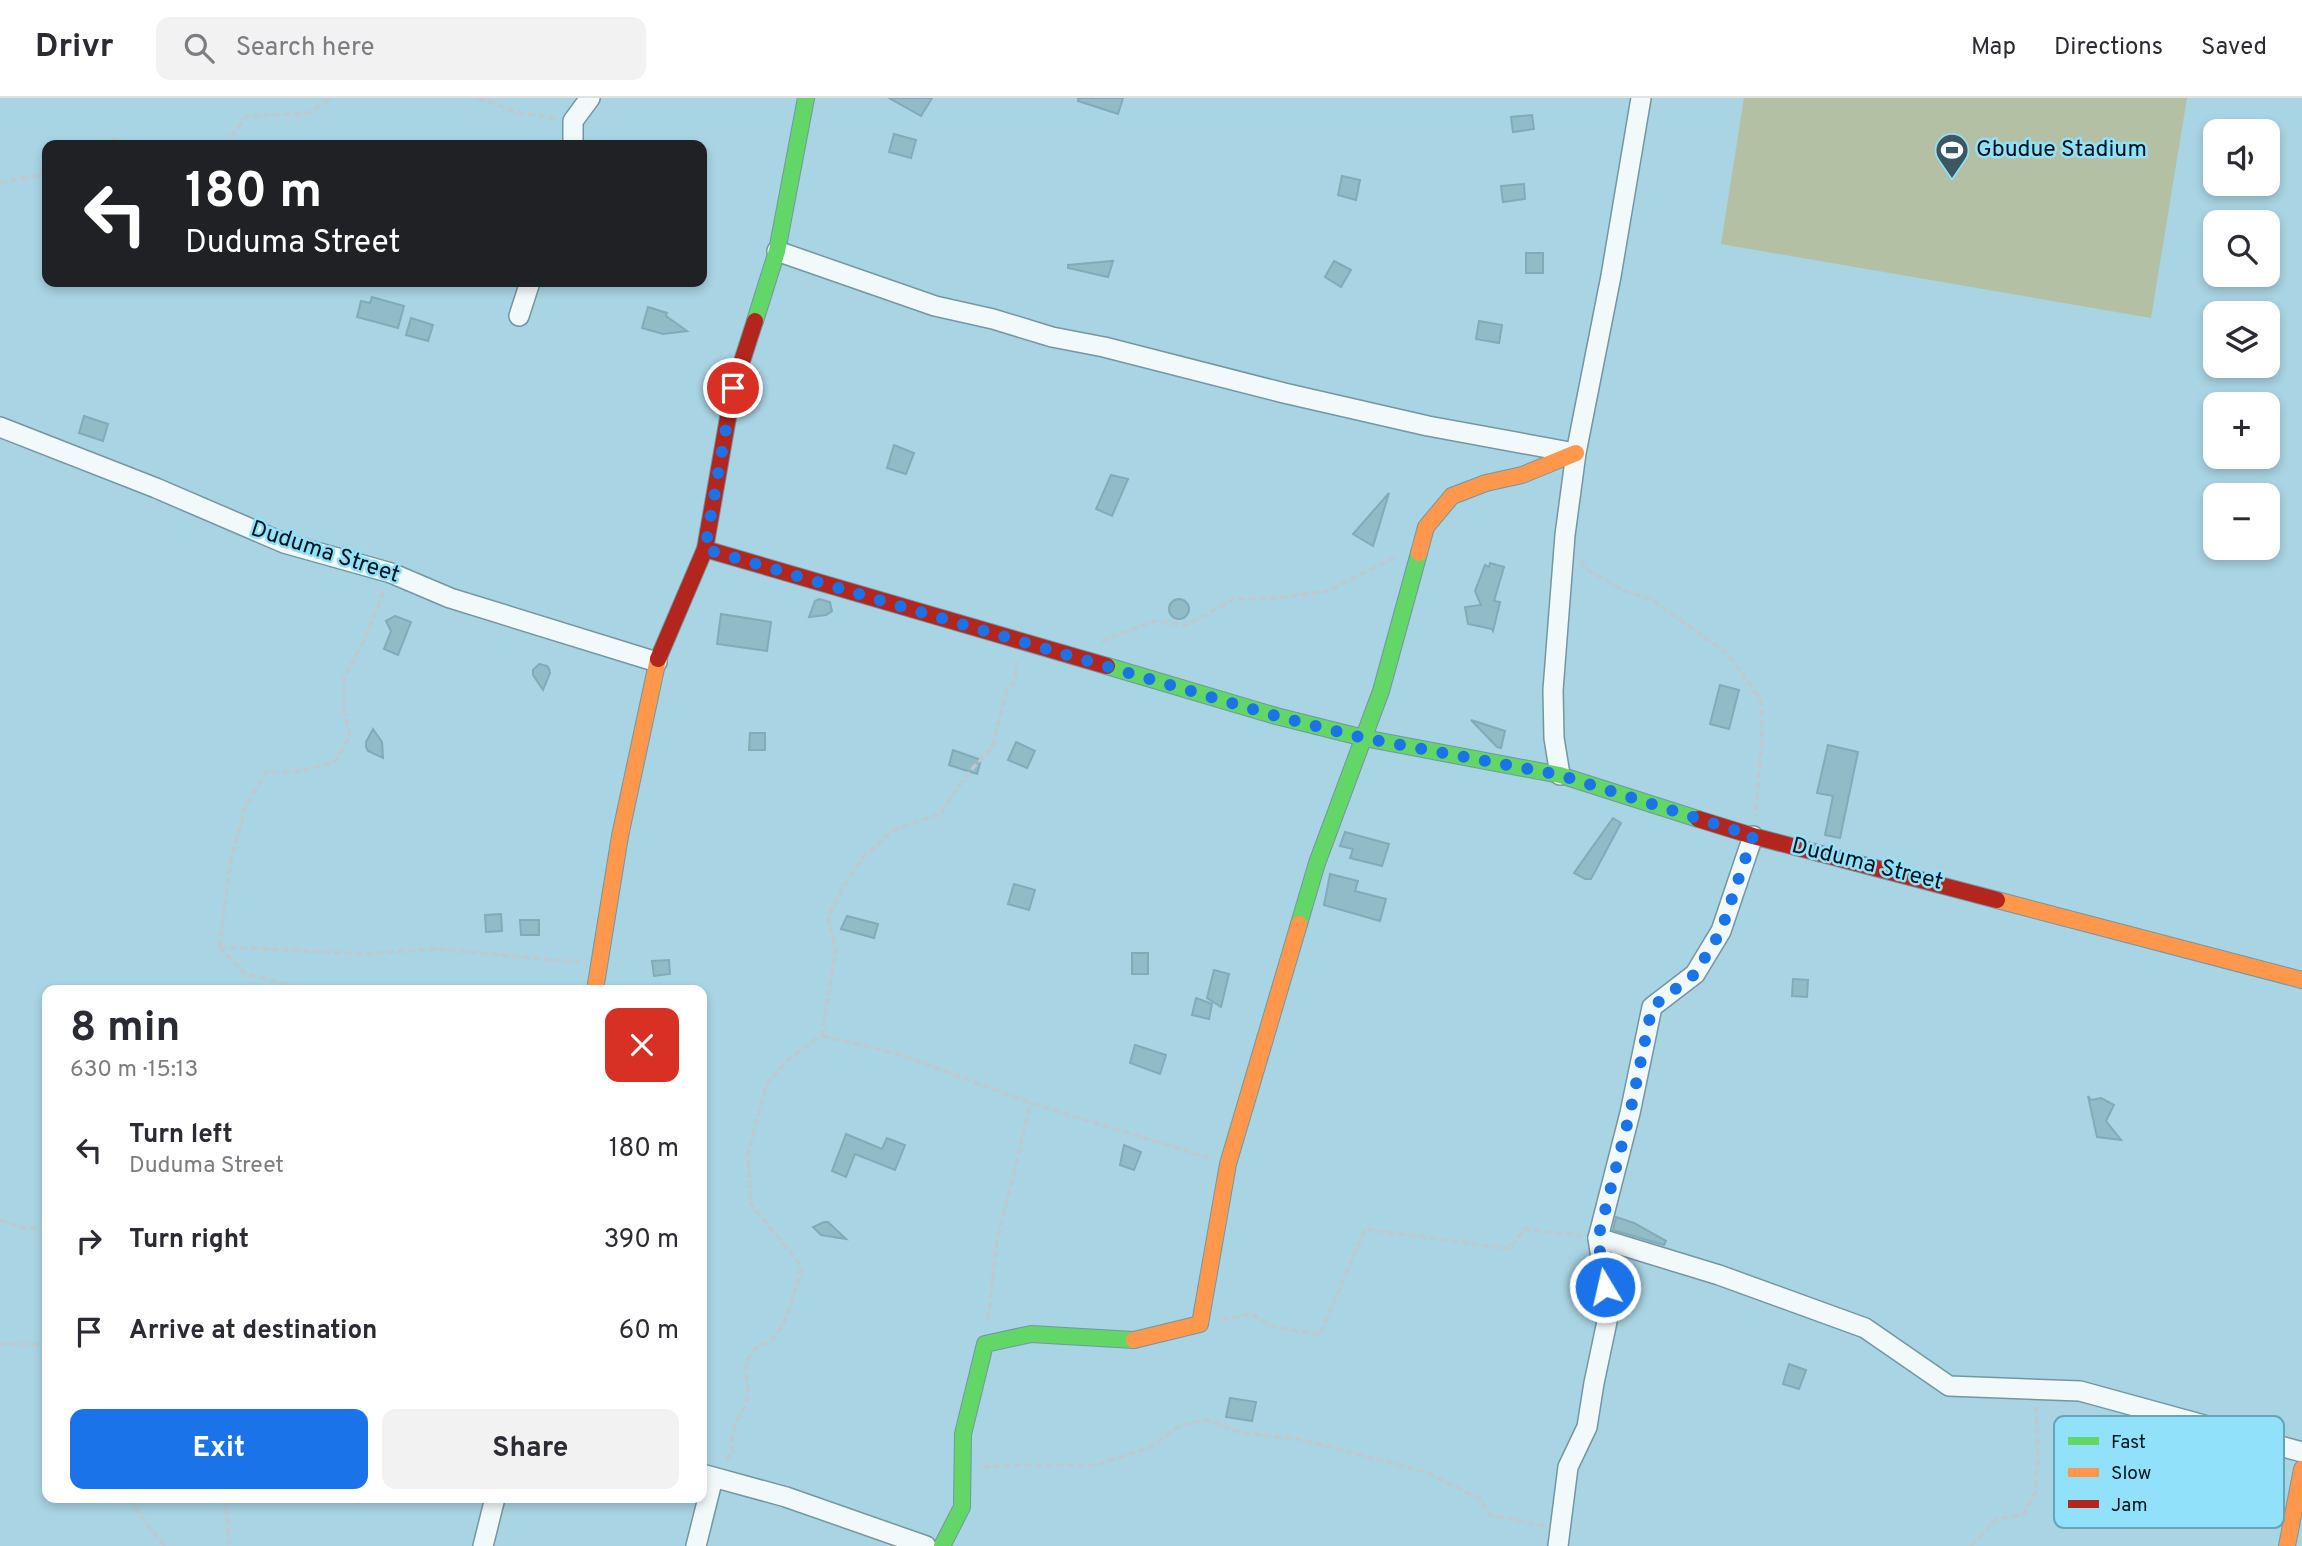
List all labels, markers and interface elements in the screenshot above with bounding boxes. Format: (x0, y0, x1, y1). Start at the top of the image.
search box (156, 17, 646, 80)
text: Drivr (35, 27, 114, 69)
icon: search (180, 29, 218, 67)
text: Search here (236, 32, 375, 65)
text: Map (1971, 33, 2016, 63)
text: Directions (2054, 33, 2163, 63)
text: Saved (2201, 33, 2267, 63)
map controls (2203, 119, 2280, 560)
button: sound (2203, 119, 2280, 196)
sports icon: Gbudue Stadium (1933, 131, 1971, 180)
place label: Gbudue Stadium (1976, 136, 2147, 165)
text: 180 m (185, 163, 322, 225)
icon: left (70, 168, 161, 259)
button: search (2203, 210, 2280, 287)
text: Duduma Street (185, 224, 401, 264)
button: layers (2203, 301, 2280, 378)
pin (703, 358, 763, 418)
icon: arrive (714, 369, 752, 407)
button: + (2203, 392, 2280, 469)
button: − (2203, 483, 2280, 560)
street label: Duduma Street (247, 515, 403, 591)
street label: Duduma Street (1788, 832, 1946, 898)
text: 8 min (70, 1003, 180, 1056)
button: close (605, 1008, 679, 1082)
text: 630 m · 15:13 (70, 1056, 198, 1085)
text: Turn left (129, 1119, 233, 1152)
icon: left (70, 1131, 108, 1169)
text: 180 m (609, 1133, 679, 1166)
text: Duduma Street (129, 1152, 284, 1181)
icon: right (70, 1222, 108, 1260)
text: Turn right (129, 1224, 249, 1257)
text: 390 m (604, 1224, 679, 1257)
position arrow (1568, 1250, 1642, 1324)
icon: arrive (70, 1313, 108, 1351)
text: Arrive at destination (129, 1315, 377, 1348)
text: 60 m (619, 1315, 679, 1348)
button: Exit (70, 1409, 368, 1489)
button: Share (382, 1409, 679, 1489)
legend (2054, 1416, 2284, 1528)
text: Fast (2111, 1431, 2146, 1455)
text: Slow (2111, 1462, 2151, 1486)
text: Jam (2111, 1494, 2148, 1518)

